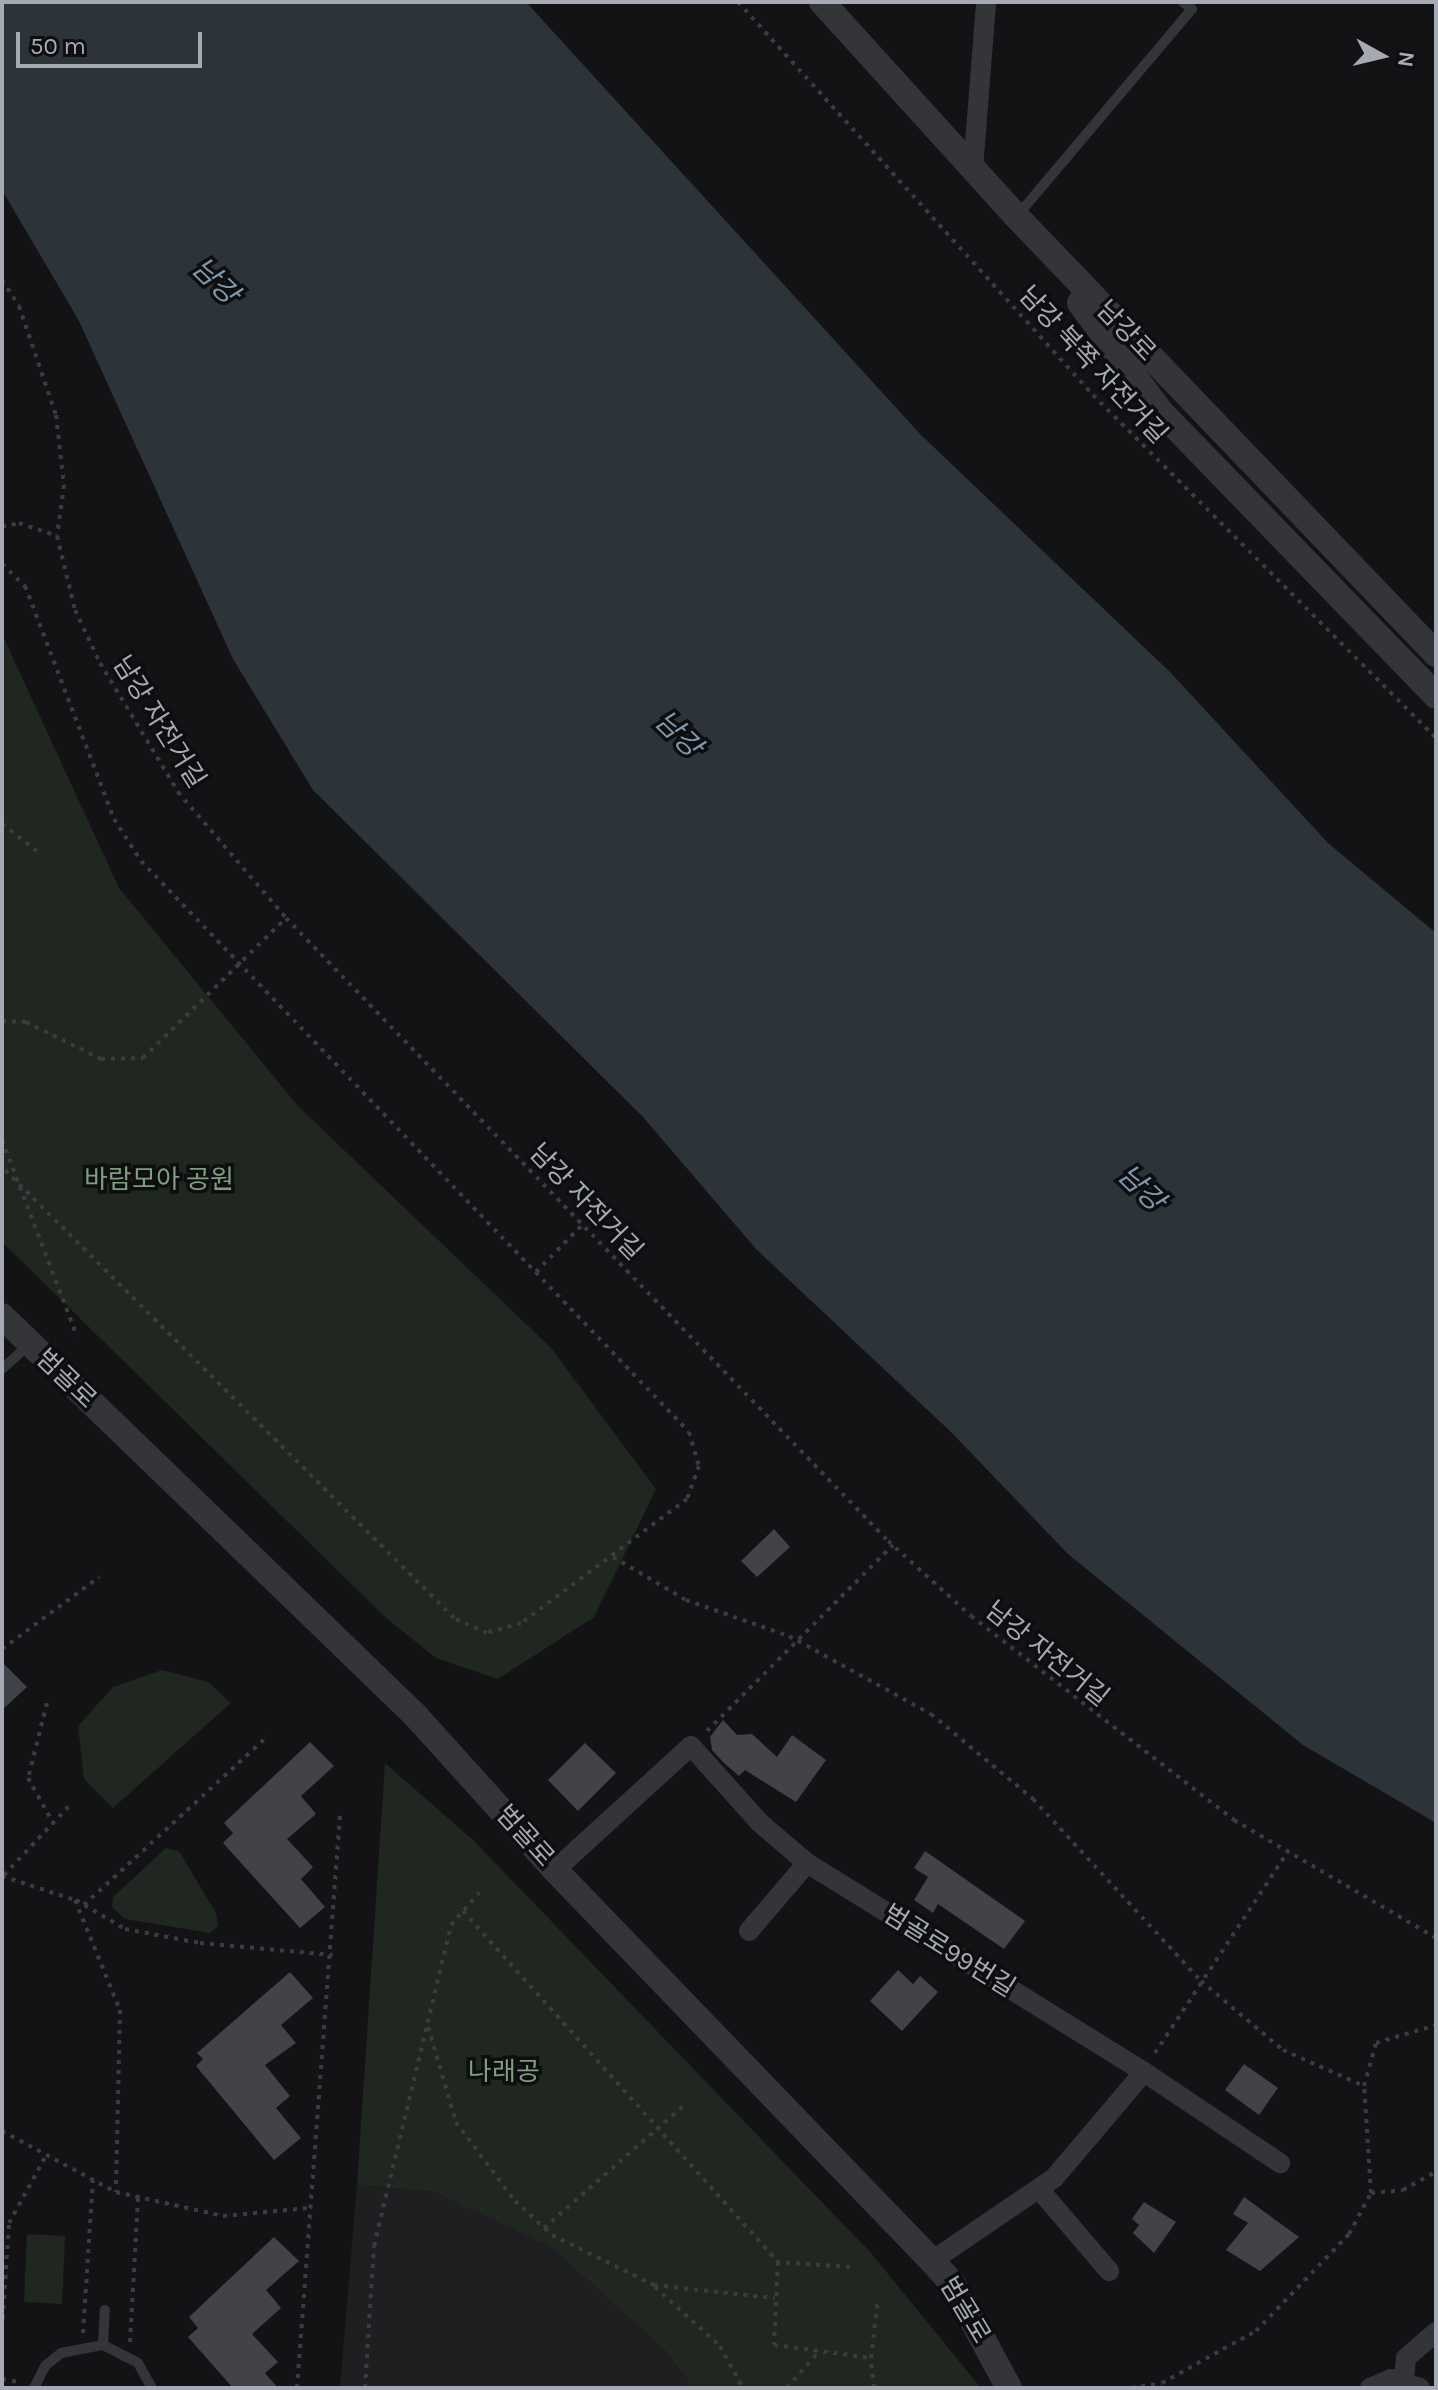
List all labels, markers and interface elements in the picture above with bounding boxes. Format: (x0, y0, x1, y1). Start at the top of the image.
scale bar (20, 16, 206, 66)
north arrow (1342, 16, 1422, 96)
text: 50 m (30, 32, 86, 60)
text: N (1392, 50, 1420, 69)
water label: 남강 (185, 251, 245, 311)
street label: 남강 북쪽 자전거길 (1012, 280, 1174, 450)
street label: 남강로 (1090, 294, 1162, 368)
street label: 남강 자전거길 (106, 650, 212, 794)
water label: 남강 (648, 704, 708, 764)
street label: 남강 자전거길 (523, 1137, 649, 1267)
water label: 남강 (1111, 1158, 1171, 1218)
park label: 바람모아 공원 (84, 1164, 234, 1196)
street label: 범골로 (29, 1343, 103, 1415)
street label: 남강 자전거길 (979, 1595, 1115, 1713)
street label: 범골로 (489, 1799, 561, 1873)
street label: 범골로99번길 (877, 1898, 1021, 2004)
park label: 나래공 (468, 2056, 540, 2088)
street label: 범골로 (933, 2271, 997, 2349)

